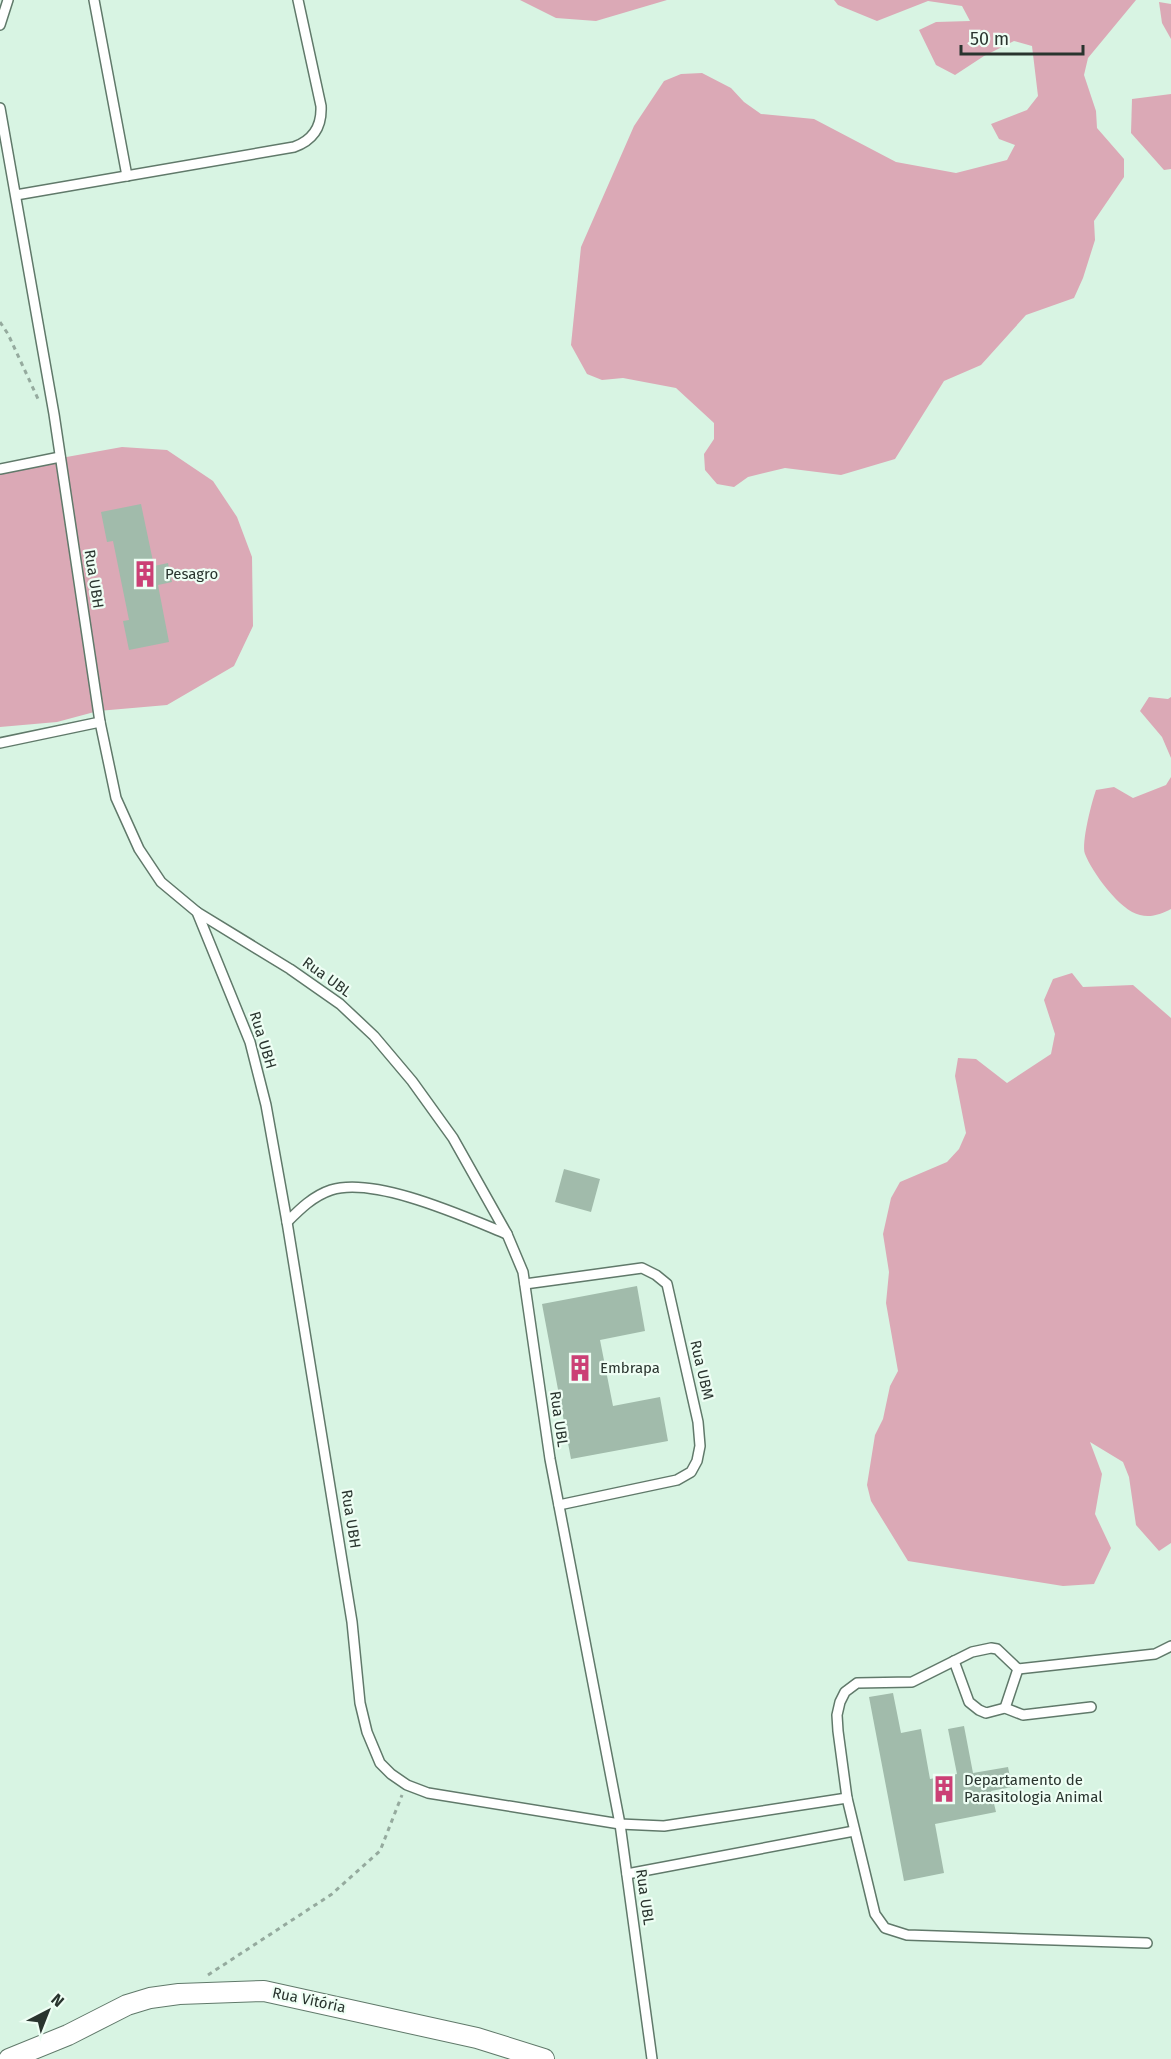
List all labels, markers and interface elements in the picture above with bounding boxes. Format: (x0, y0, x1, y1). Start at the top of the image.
scale bar (961, 18, 1082, 56)
text: 50 m (970, 28, 1009, 50)
street label: Rua UBH (80, 548, 108, 610)
building icon: Pesagro (130, 559, 160, 589)
place label: Pesagro (165, 565, 218, 583)
street label: Rua UBL (299, 953, 356, 1001)
street label: Rua UBH (246, 1009, 280, 1071)
street label: Rua UBM (686, 1338, 718, 1402)
building icon: Embrapa (565, 1353, 595, 1383)
place label: Embrapa (600, 1359, 660, 1377)
street label: Rua UBL (546, 1390, 572, 1449)
street label: Rua UBH (337, 1488, 365, 1550)
place label: Departamento de Parasitologia Animal (964, 1771, 1103, 1806)
building icon: Departamento de Parasitologia Animal (929, 1774, 959, 1804)
street label: Rua UBL (632, 1868, 658, 1927)
north arrow (18, 1981, 78, 2041)
street label: Rua Vitória (271, 1983, 347, 2017)
text: N (47, 1990, 68, 2011)

